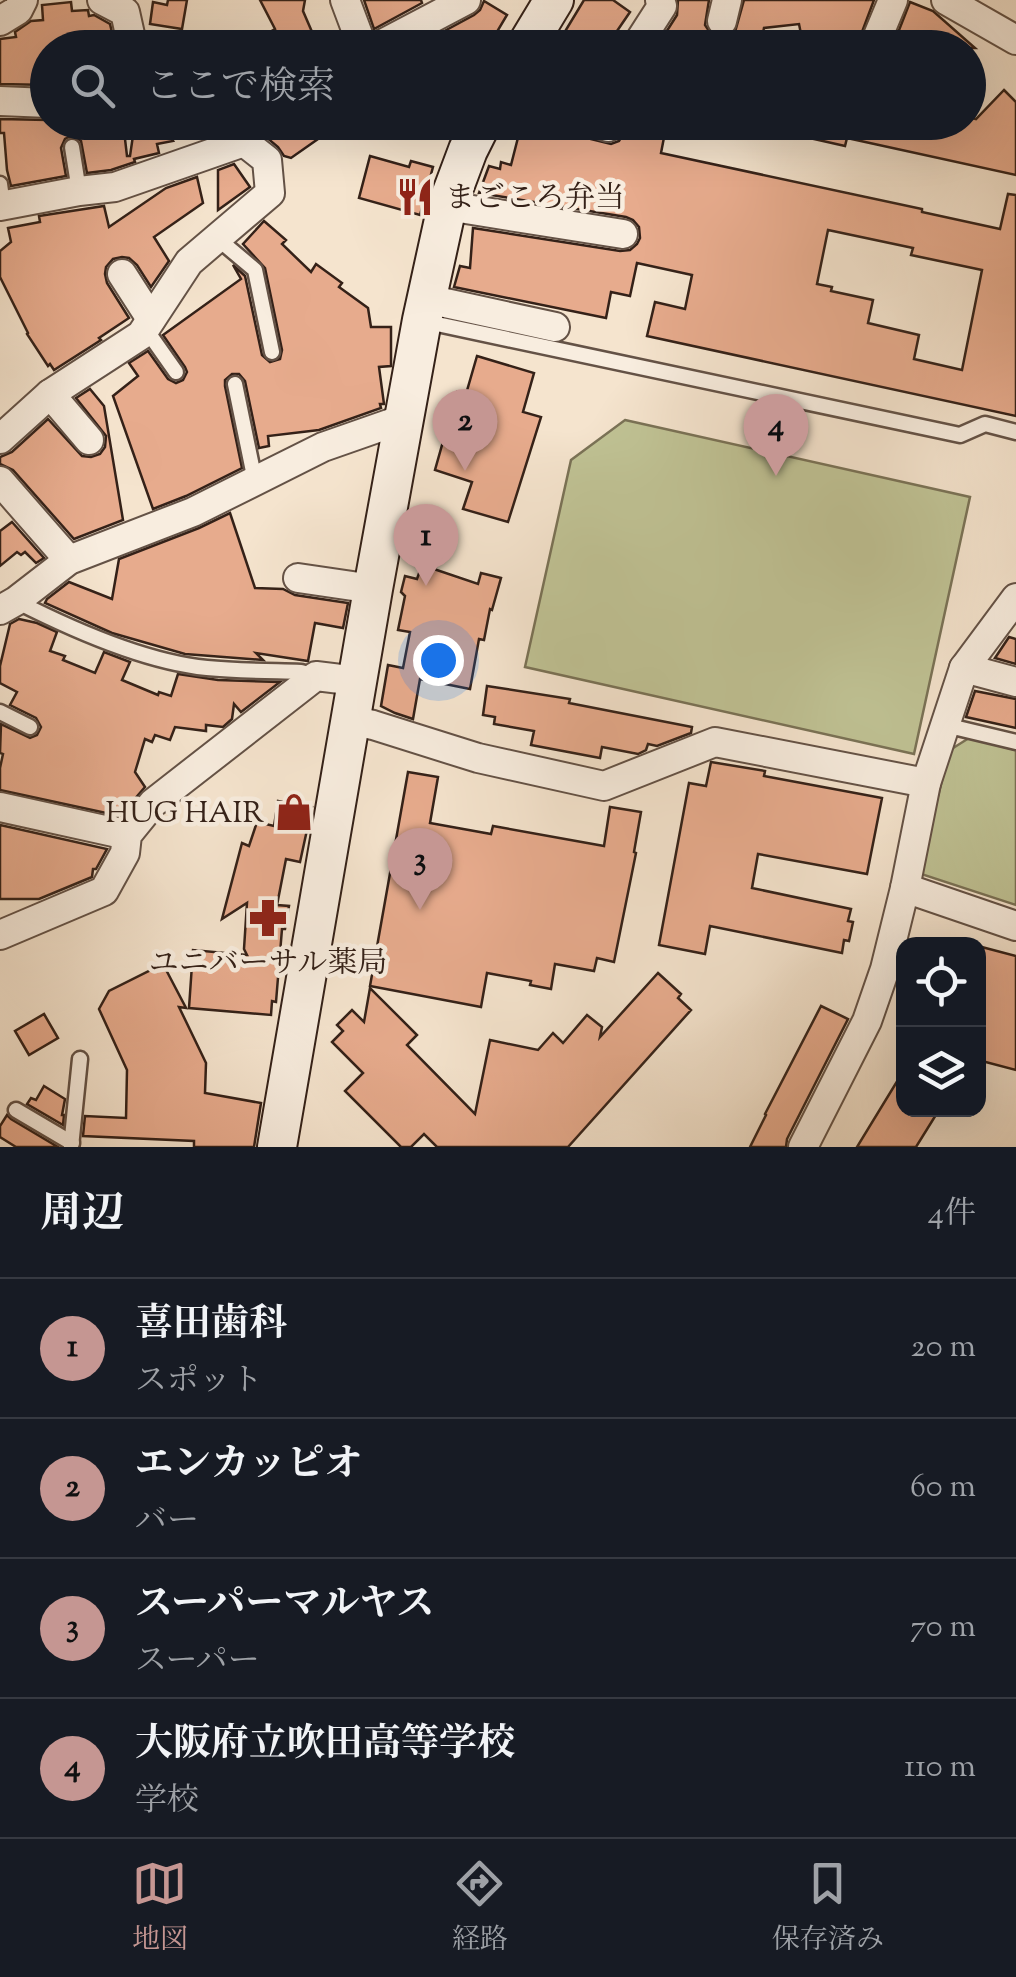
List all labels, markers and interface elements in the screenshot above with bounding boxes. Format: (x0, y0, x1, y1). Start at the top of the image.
search box (30, 30, 986, 140)
icon: search (65, 58, 120, 113)
text: ここで検索 (145, 62, 335, 116)
restaurant icon: まごころ弁当 (394, 176, 436, 218)
place label: まごころ弁当 (445, 178, 625, 221)
pin: 2 (432, 388, 498, 471)
pin: 4 (744, 394, 808, 476)
pin: 1 (394, 504, 458, 586)
your location (413, 635, 464, 686)
shop icon: HUG HAIR (273, 791, 315, 833)
place label: HUG HAIR (105, 793, 264, 836)
pin: 3 (388, 828, 452, 910)
pharmacy icon: ユニバーサル薬局 (247, 897, 289, 939)
map controls (896, 937, 986, 1117)
button: locate (896, 937, 986, 1027)
place label: ユニバーサル薬局 (149, 943, 387, 986)
button: layers (896, 1027, 986, 1117)
text: 周辺 (40, 1186, 124, 1246)
text: 4件 (928, 1192, 976, 1238)
text: 喜田歯科 (135, 1299, 287, 1353)
text: 1 (67, 1325, 78, 1371)
text: 20 m (911, 1325, 976, 1371)
text: スポット (135, 1359, 263, 1405)
text: エンカッピオ (135, 1439, 363, 1493)
text: 2 (65, 1465, 80, 1511)
text: 60 m (910, 1465, 976, 1511)
text: バー (135, 1499, 199, 1545)
text: スーパーマルヤス (135, 1579, 434, 1633)
text: 3 (66, 1605, 79, 1651)
text: 70 m (910, 1605, 976, 1651)
text: スーパー (135, 1639, 260, 1685)
text: 大阪府立吹田高等学校 (135, 1719, 515, 1773)
text: 4 (64, 1745, 81, 1791)
text: 110 m (904, 1745, 976, 1791)
text: 学校 (135, 1779, 199, 1825)
tab: 地図 (132, 1856, 188, 1961)
tab: 経路 (452, 1856, 508, 1961)
tab: 保存済み (772, 1856, 884, 1961)

